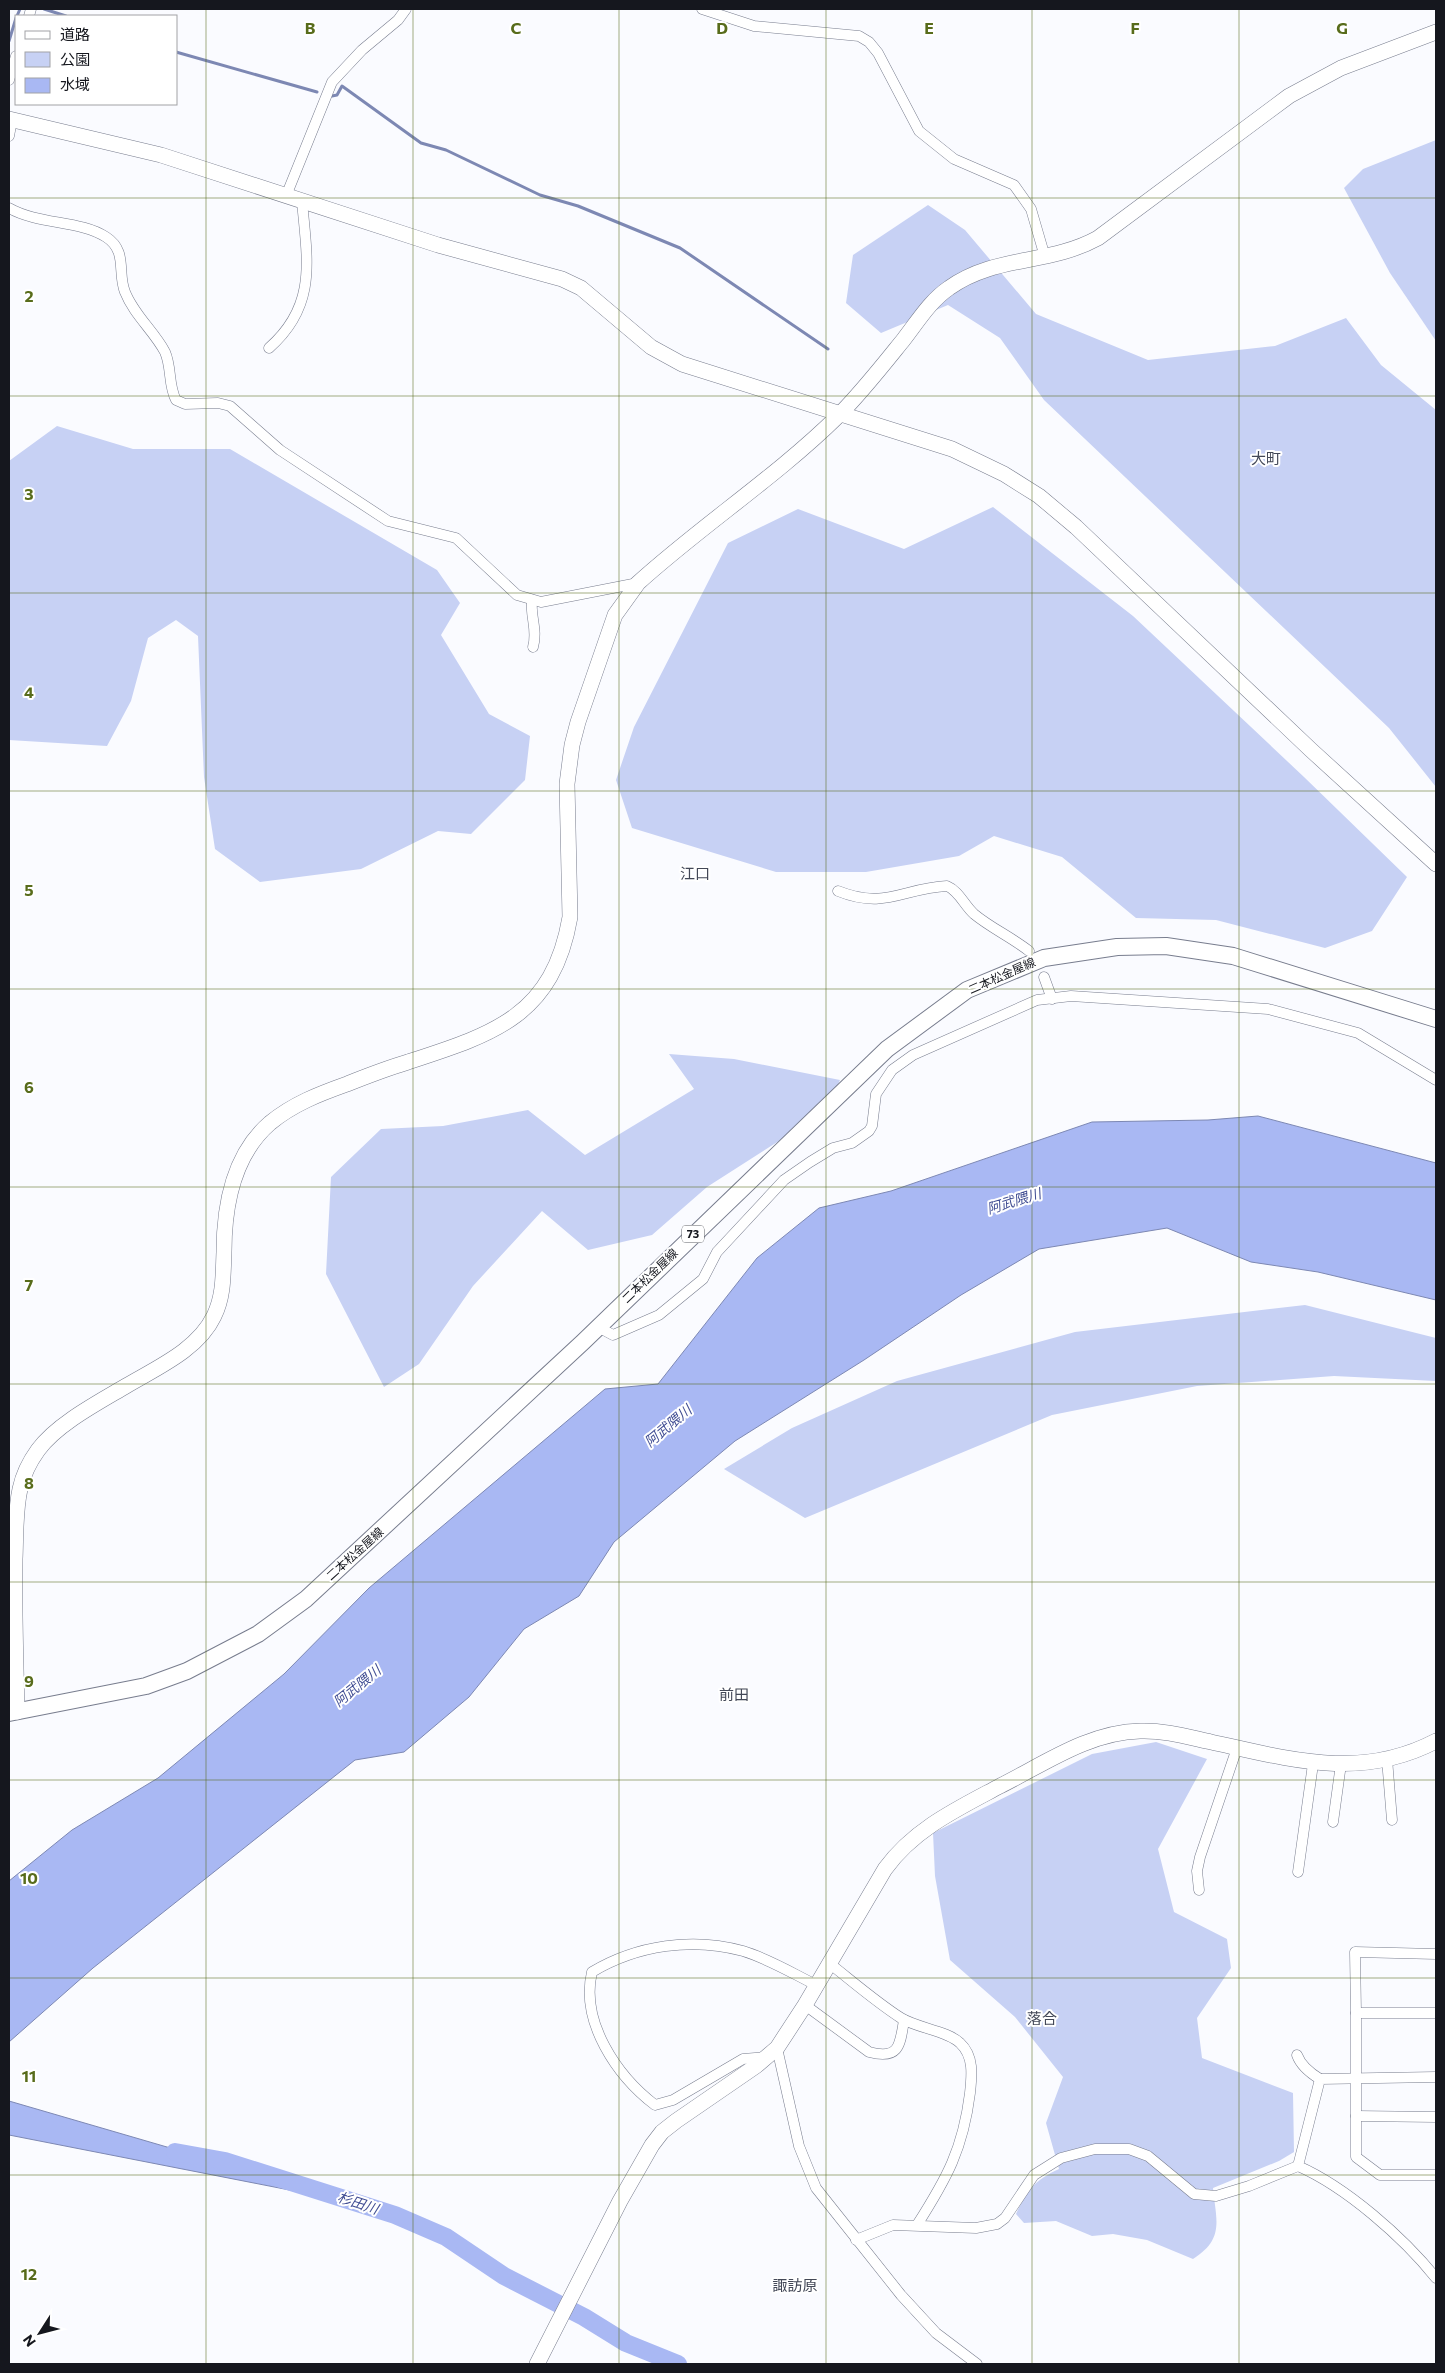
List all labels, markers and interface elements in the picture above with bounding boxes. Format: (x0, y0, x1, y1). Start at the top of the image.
legend (15, 15, 178, 105)
text: B (305, 18, 316, 37)
text: C (511, 18, 522, 37)
text: D (716, 18, 728, 37)
text: E (924, 18, 934, 37)
text: F (1130, 18, 1140, 37)
text: G (1336, 18, 1348, 37)
text: 道路 (60, 25, 90, 43)
text: 公園 (60, 50, 90, 68)
text: 水域 (60, 75, 90, 93)
text: 2 (24, 286, 34, 305)
district label: 大町 (1251, 449, 1281, 467)
text: 3 (24, 484, 34, 503)
text: 4 (24, 682, 34, 701)
district label: 江口 (680, 864, 710, 882)
text: 5 (24, 880, 34, 899)
street label: 二本松金屋線 (966, 954, 1037, 996)
text: 6 (24, 1077, 34, 1096)
water label: 阿武隈川 (985, 1184, 1045, 1217)
road number: 73 (682, 1226, 704, 1242)
street label: 二本松金屋線 (619, 1245, 680, 1305)
text: 7 (25, 1275, 34, 1294)
water label: 阿武隈川 (641, 1400, 696, 1450)
text: 8 (24, 1473, 34, 1492)
street label: 二本松金屋線 (323, 1524, 386, 1583)
water label: 阿武隈川 (330, 1660, 385, 1710)
text: 9 (24, 1671, 34, 1690)
district label: 前田 (719, 1685, 749, 1703)
text: 10 (20, 1868, 38, 1887)
district label: 落合 (1027, 2009, 1057, 2027)
text: 11 (22, 2066, 36, 2085)
water label: 杉田川 (336, 2188, 383, 2218)
text: 12 (21, 2264, 37, 2283)
district label: 諏訪原 (772, 2276, 818, 2294)
north arrow (15, 2308, 65, 2358)
text: N (19, 2332, 39, 2350)

